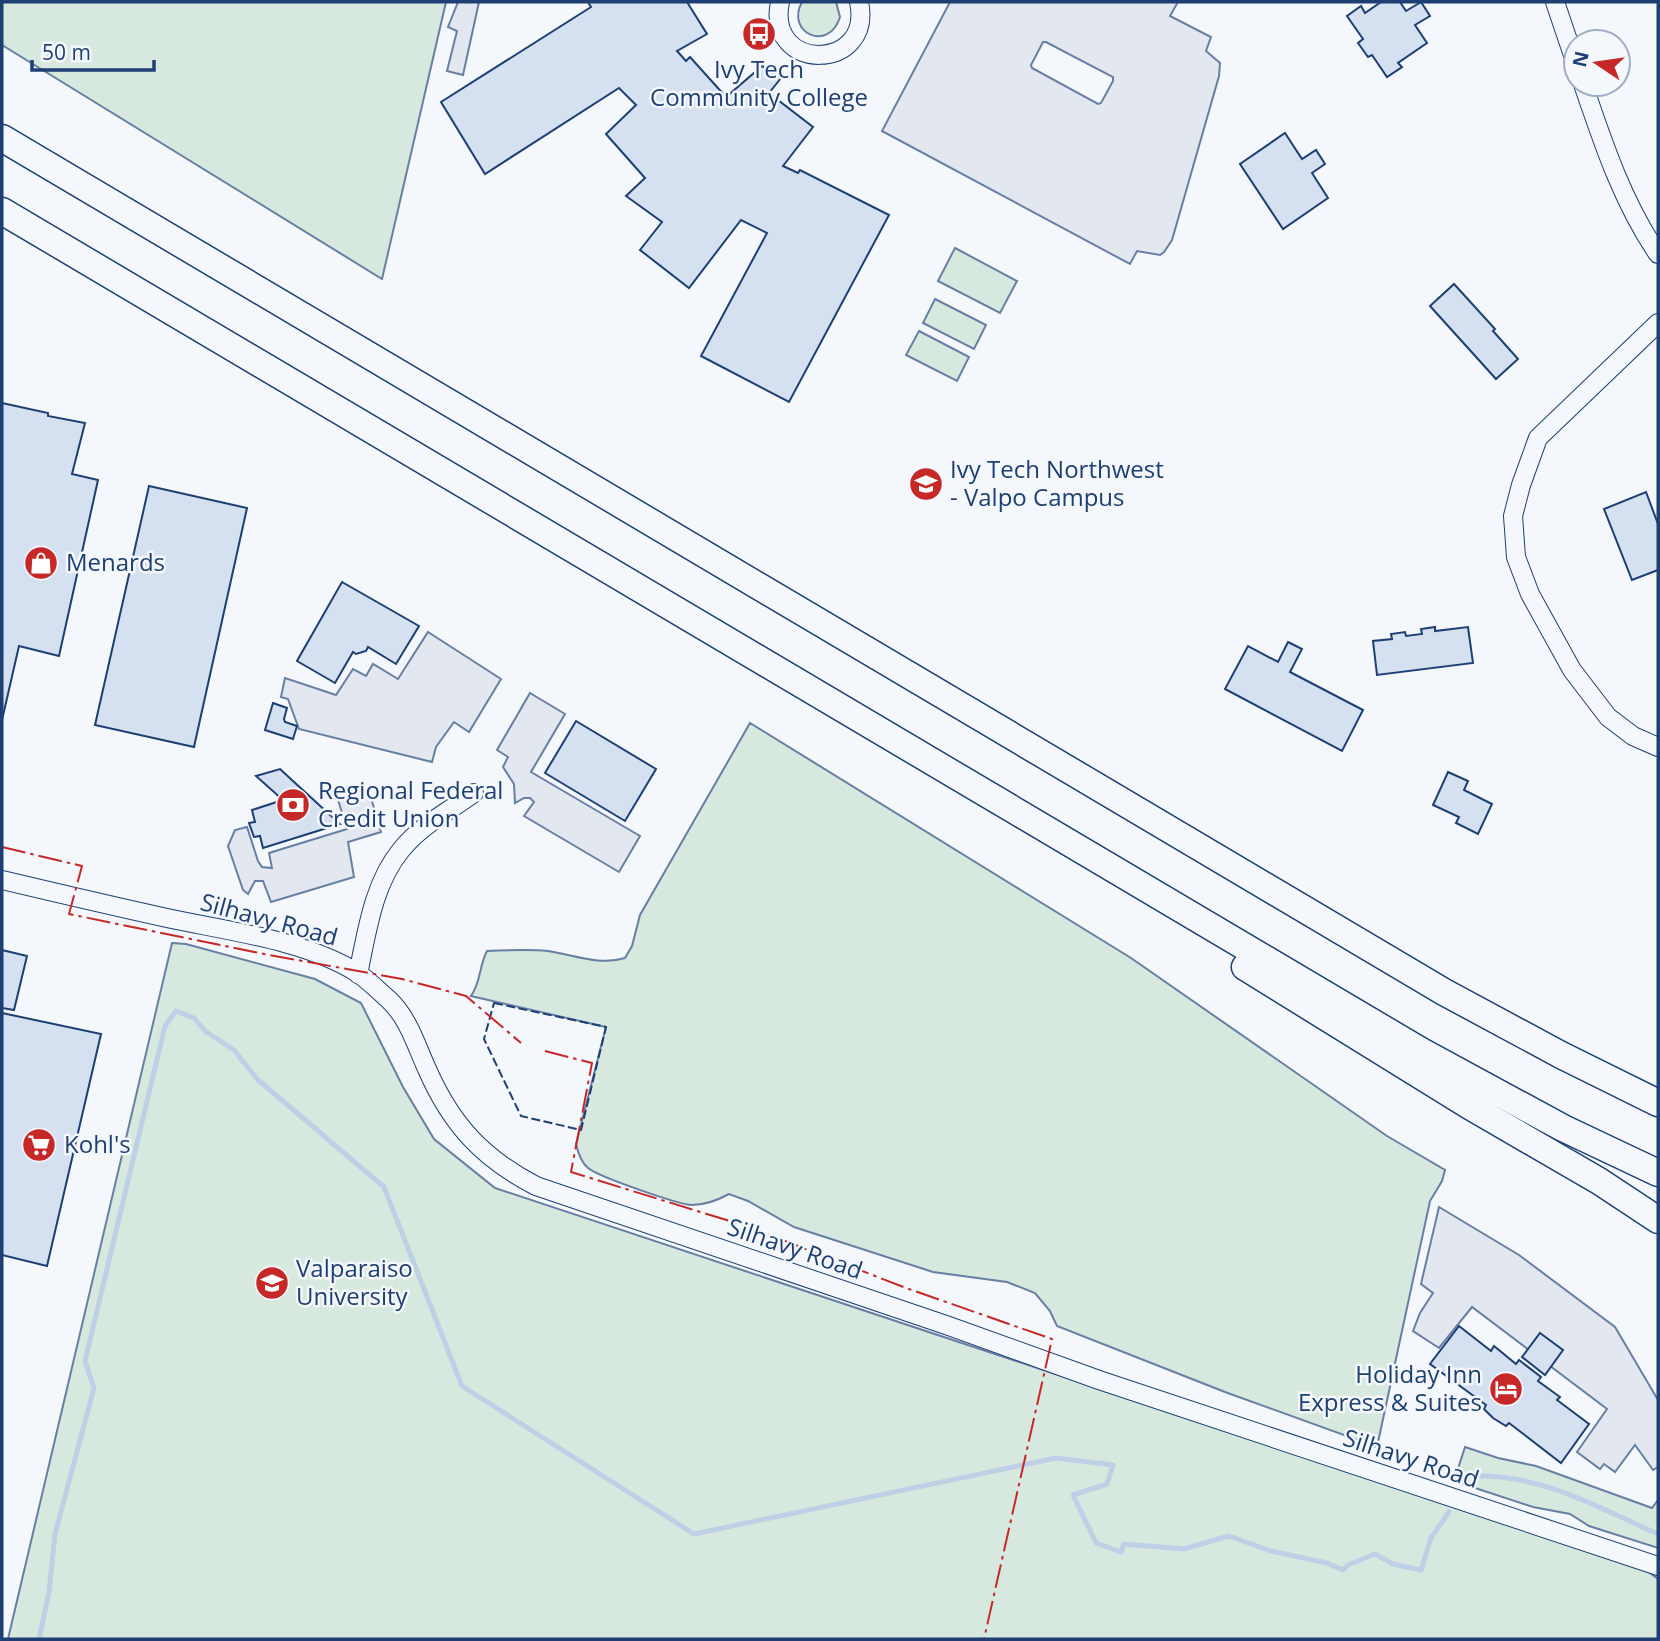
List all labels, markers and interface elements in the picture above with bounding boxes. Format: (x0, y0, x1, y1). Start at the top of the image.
bus stop icon: Ivy Tech Community College (740, 15, 778, 53)
scale bar (32, 28, 154, 72)
north arrow (1562, 28, 1632, 98)
text: 50 m (42, 38, 91, 66)
text: N (1566, 49, 1595, 70)
place label: Ivy Tech Community College (650, 52, 868, 113)
place label: Ivy Tech Northwest - Valpo Campus (950, 452, 1164, 513)
school or university icon: Ivy Tech Northwest - Valpo Campus (907, 465, 945, 503)
shop icon: Menards (22, 544, 60, 582)
place label: Menards (66, 545, 165, 578)
place label: Regional Federal Credit Union (318, 773, 503, 834)
bank icon: Regional Federal Credit Union (274, 786, 312, 824)
street label: Silhavy Road (197, 884, 342, 953)
supermarket icon: Kohl's (20, 1126, 58, 1164)
place label: Kohl's (64, 1127, 131, 1160)
street label: Silhavy Road (724, 1209, 867, 1286)
place label: Valparaiso University (296, 1251, 413, 1312)
school or university icon: Valparaiso University (253, 1264, 291, 1302)
place label: Holiday Inn Express & Suites (1298, 1357, 1482, 1418)
hotel icon: Holiday Inn Express & Suites (1487, 1370, 1525, 1408)
street label: Silhavy Road (1339, 1420, 1484, 1495)

